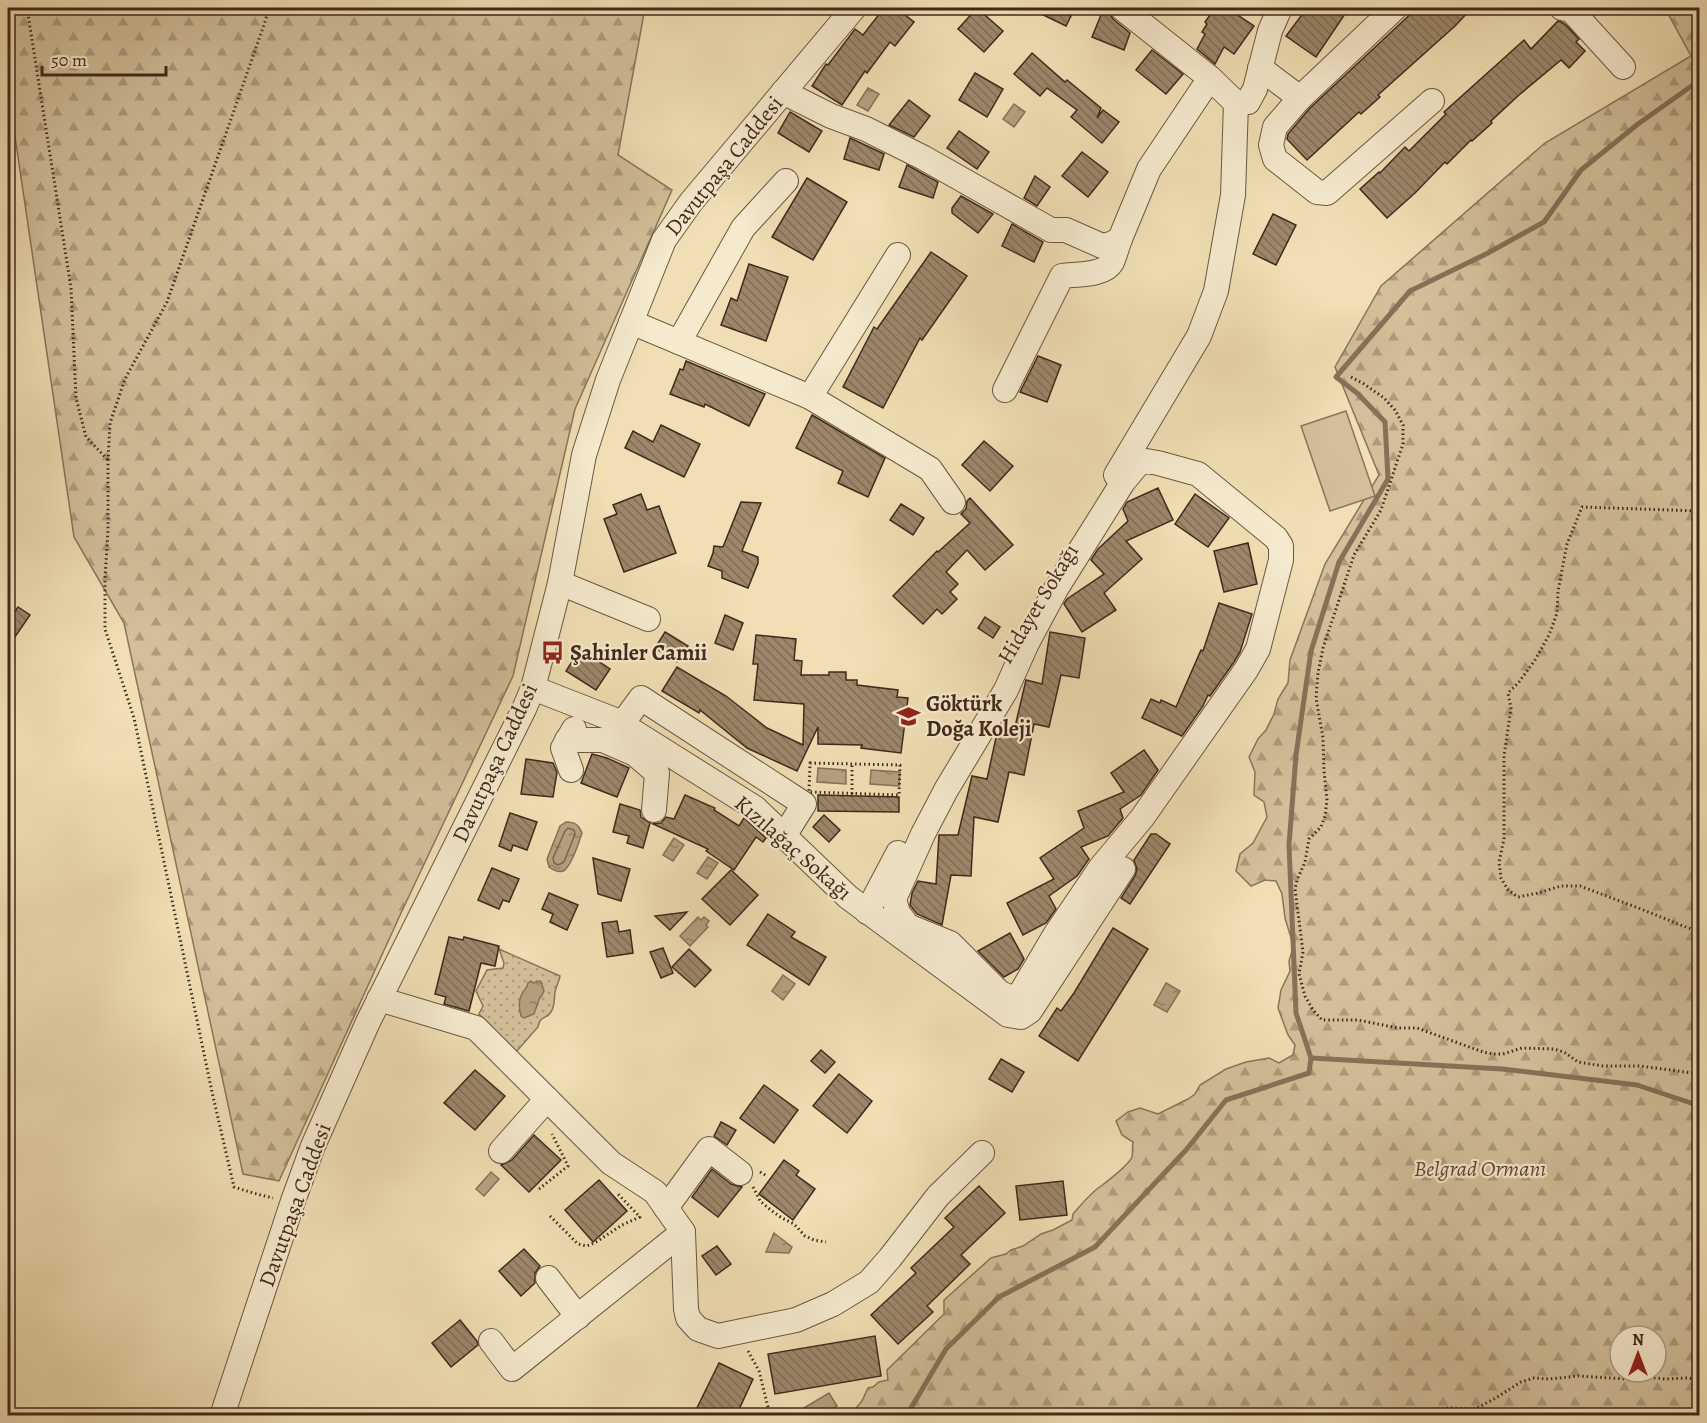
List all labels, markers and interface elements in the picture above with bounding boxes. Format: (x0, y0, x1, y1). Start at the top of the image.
scale bar (42, 39, 166, 77)
text: 50 m (51, 48, 87, 72)
street label: Davutpaşa Caddesi (658, 90, 790, 242)
street label: Hidayet Sokağı (990, 538, 1086, 670)
place label: Şahinler Camii (570, 638, 707, 668)
bus stop icon: Şahinler Camii (539, 640, 565, 666)
street label: Davutpaşa Caddesi (445, 679, 545, 847)
place label: Göktürk Doğa Koleji (926, 689, 1031, 744)
school or university icon: Göktürk Doğa Koleji (895, 704, 921, 730)
street label: Kızılağaç Sokağı (728, 789, 858, 907)
street label: Davutpaşa Caddesi (251, 1119, 339, 1291)
park label: Belgrad Ormanı (1414, 1154, 1546, 1184)
north arrow (1608, 1324, 1668, 1384)
text: N (1632, 1329, 1644, 1351)

